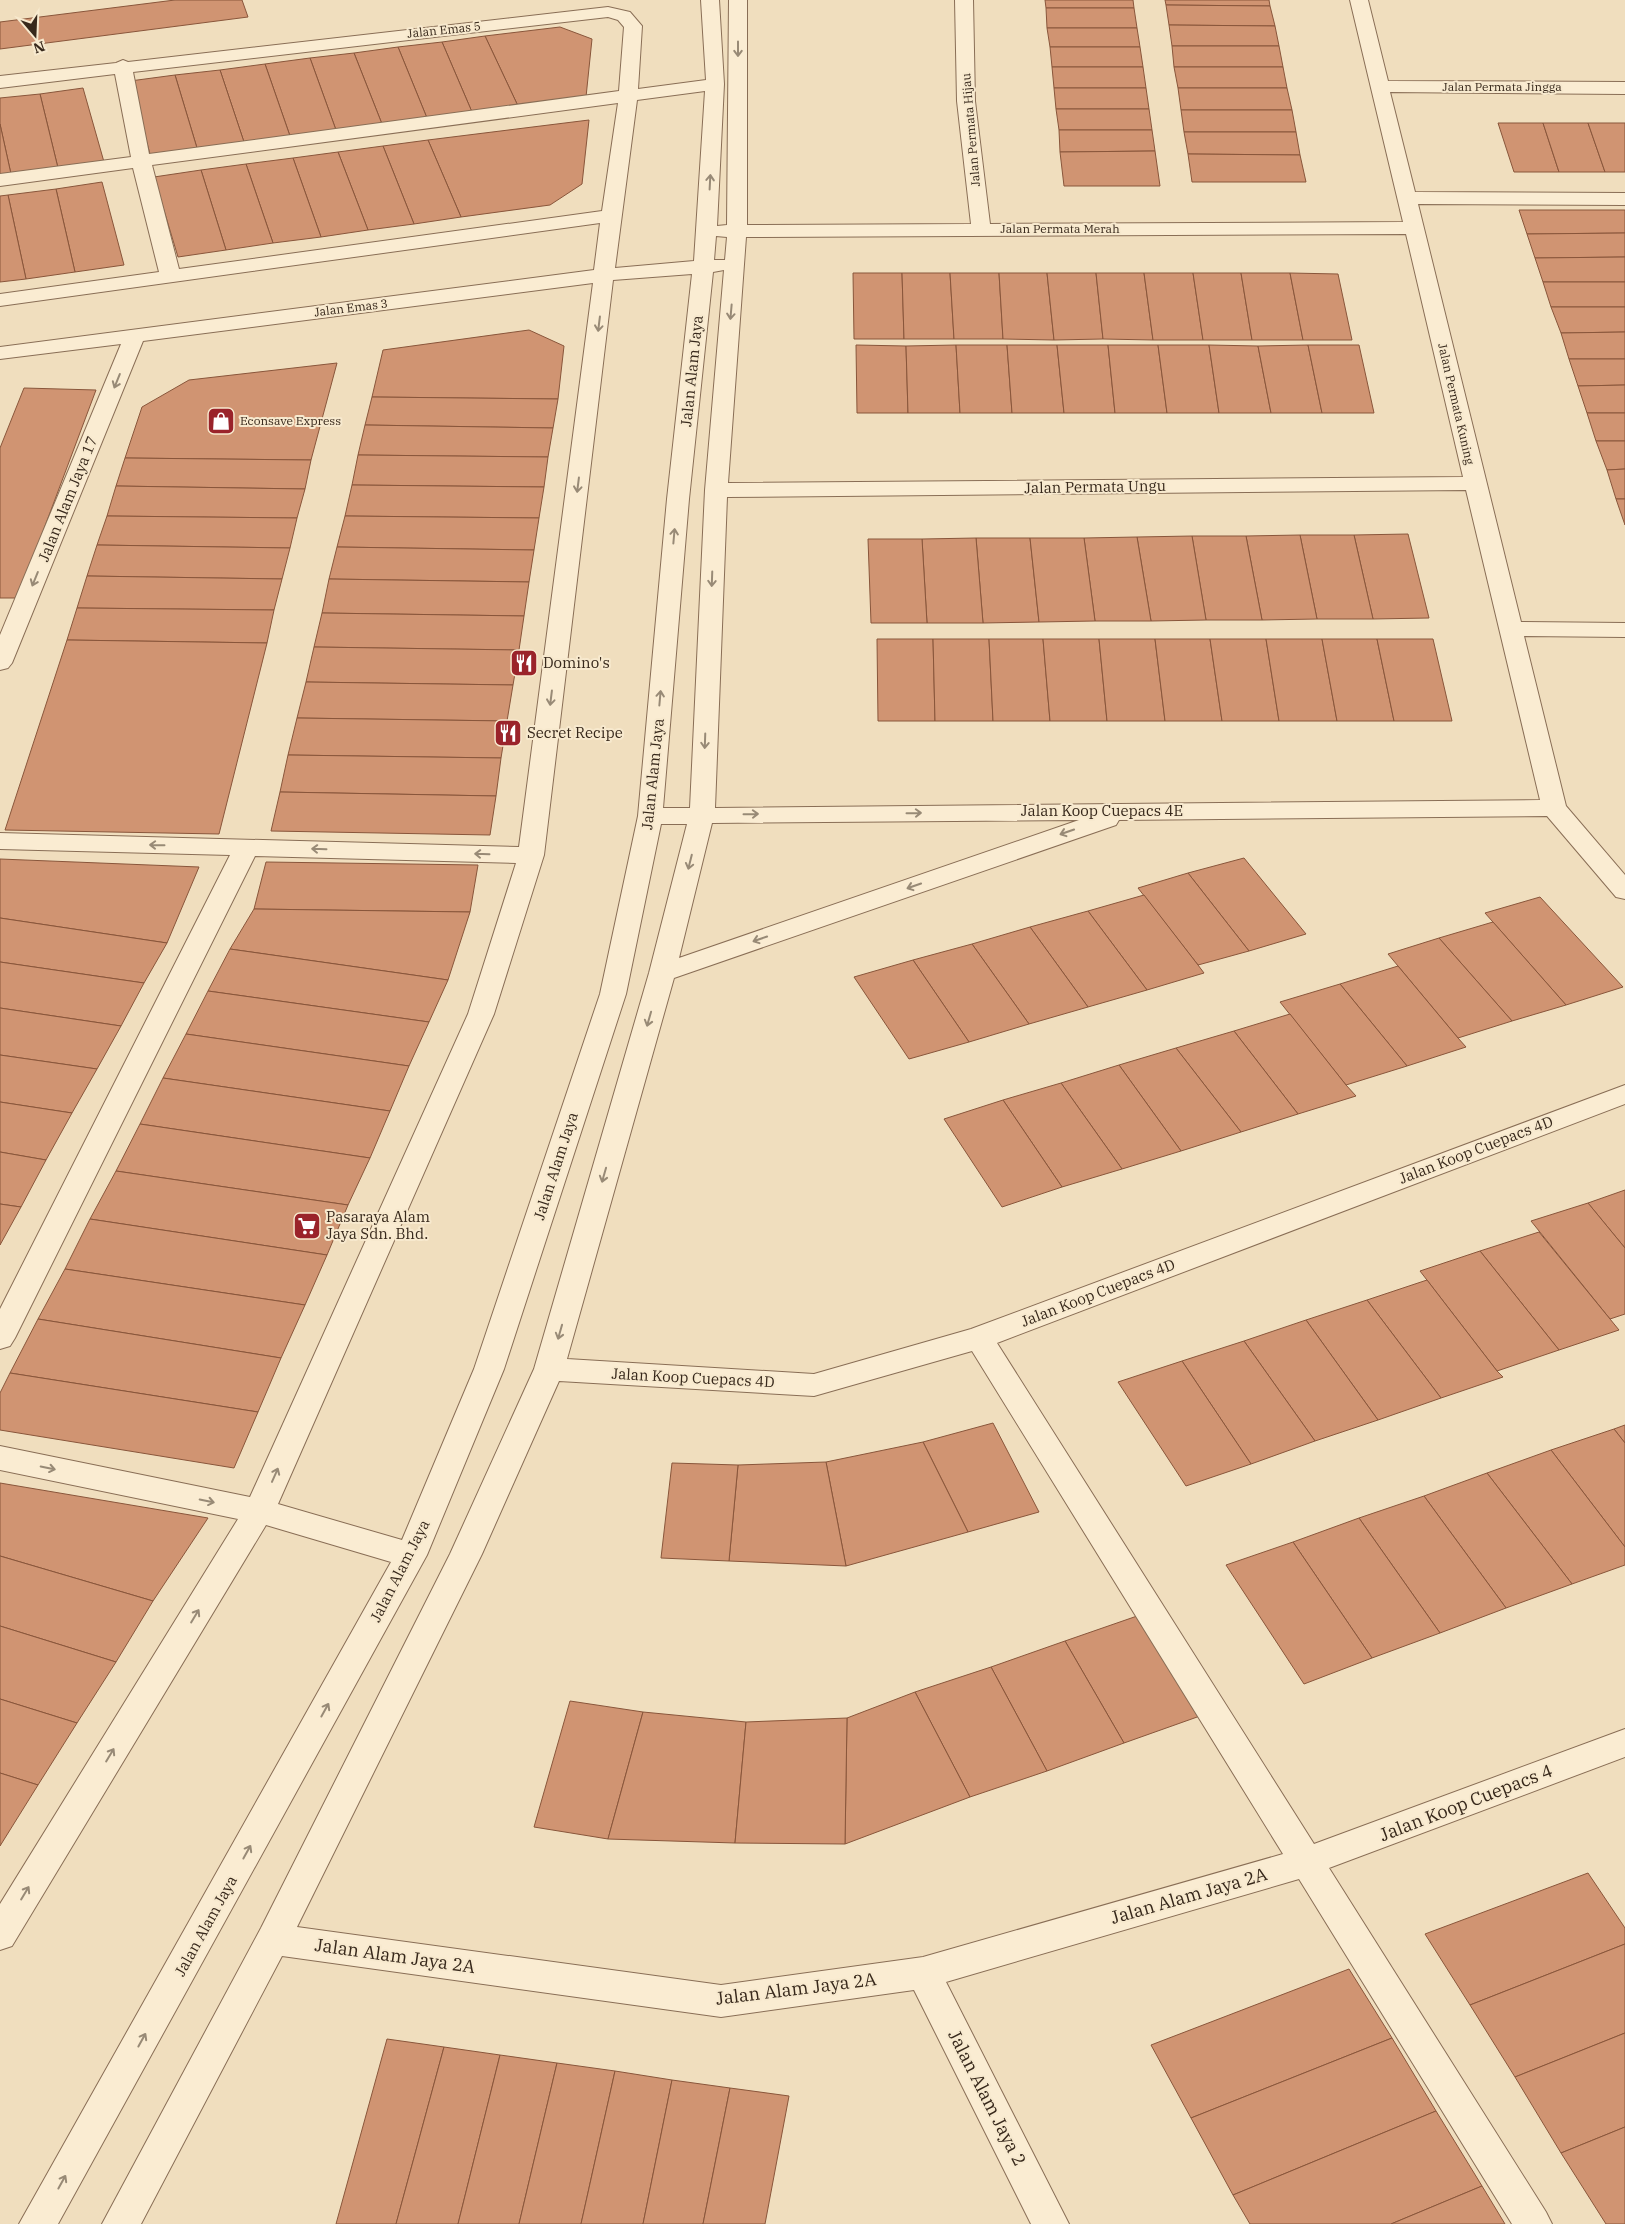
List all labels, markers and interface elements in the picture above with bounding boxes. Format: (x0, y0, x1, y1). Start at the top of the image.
north arrow (10, 10, 60, 60)
street label: Jalan Emas 5 (406, 18, 482, 41)
text: N (31, 37, 47, 58)
one-way arrow (733, 40, 743, 56)
street label: Jalan Permata Hijau (958, 72, 983, 187)
street label: Jalan Permata Jingga (1442, 79, 1562, 94)
one-way arrow (705, 174, 714, 190)
street label: Jalan Permata Merah (1000, 221, 1120, 236)
street label: Jalan Emas 3 (313, 296, 389, 319)
one-way arrow (726, 304, 735, 320)
street label: Jalan Alam Jaya (676, 314, 707, 428)
one-way arrow (594, 315, 604, 331)
street label: Jalan Permata Kuning (1435, 342, 1478, 467)
one-way arrow (111, 373, 121, 388)
shop icon: Econsave Express (206, 406, 236, 436)
place label: Econsave Express (240, 413, 341, 428)
street label: Jalan Alam Jaya 17 (34, 433, 101, 564)
one-way arrow (573, 476, 583, 492)
street label: Jalan Permata Ungu (1024, 476, 1166, 497)
one-way arrow (670, 528, 679, 544)
one-way arrow (707, 570, 717, 587)
one-way arrow (29, 572, 38, 587)
restaurant icon: Domino's (509, 648, 539, 678)
place label: Domino's (543, 653, 610, 672)
one-way arrow (546, 690, 556, 706)
one-way arrow (656, 690, 665, 706)
street label: Jalan Alam Jaya (637, 717, 668, 831)
restaurant icon: Secret Recipe (493, 718, 523, 748)
place label: Secret Recipe (527, 723, 623, 742)
one-way arrow (701, 733, 710, 749)
street label: Jalan Koop Cuepacs 4E (1021, 801, 1183, 820)
one-way arrow (905, 808, 921, 818)
one-way arrow (742, 809, 759, 819)
one-way arrow (1060, 828, 1076, 838)
one-way arrow (149, 840, 166, 850)
one-way arrow (312, 844, 328, 854)
one-way arrow (474, 849, 490, 858)
one-way arrow (685, 853, 695, 869)
one-way arrow (907, 882, 922, 891)
one-way arrow (753, 935, 769, 944)
one-way arrow (644, 1011, 654, 1027)
street label: Jalan Alam Jaya (529, 1110, 582, 1222)
street label: Jalan Koop Cuepacs 4D (1396, 1111, 1556, 1188)
one-way arrow (599, 1167, 609, 1183)
place label: Pasaraya Alam Jaya Sdn. Bhd. (326, 1207, 430, 1243)
supermarket icon: Pasaraya Alam Jaya Sdn. Bhd. (292, 1211, 322, 1241)
street label: Jalan Koop Cuepacs 4D (1018, 1254, 1178, 1331)
one-way arrow (554, 1323, 564, 1339)
street label: Jalan Koop Cuepacs 4D (611, 1364, 775, 1391)
one-way arrow (39, 1463, 55, 1473)
one-way arrow (271, 1468, 280, 1483)
one-way arrow (198, 1496, 214, 1506)
street label: Jalan Alam Jaya (366, 1516, 433, 1625)
one-way arrow (190, 1610, 200, 1624)
one-way arrow (321, 1703, 331, 1718)
one-way arrow (105, 1748, 115, 1762)
street label: Jalan Koop Cuepacs 4 (1376, 1759, 1556, 1846)
one-way arrow (242, 1846, 252, 1860)
street label: Jalan Alam Jaya 2A (1108, 1862, 1270, 1929)
street label: Jalan Alam Jaya (170, 1872, 241, 1979)
one-way arrow (20, 1887, 30, 1901)
street label: Jalan Alam Jaya 2A (313, 1933, 477, 1978)
street label: Jalan Alam Jaya 2A (714, 1967, 878, 2010)
street label: Jalan Alam Jaya 2 (943, 2026, 1032, 2170)
one-way arrow (137, 2033, 147, 2048)
one-way arrow (57, 2174, 67, 2189)

